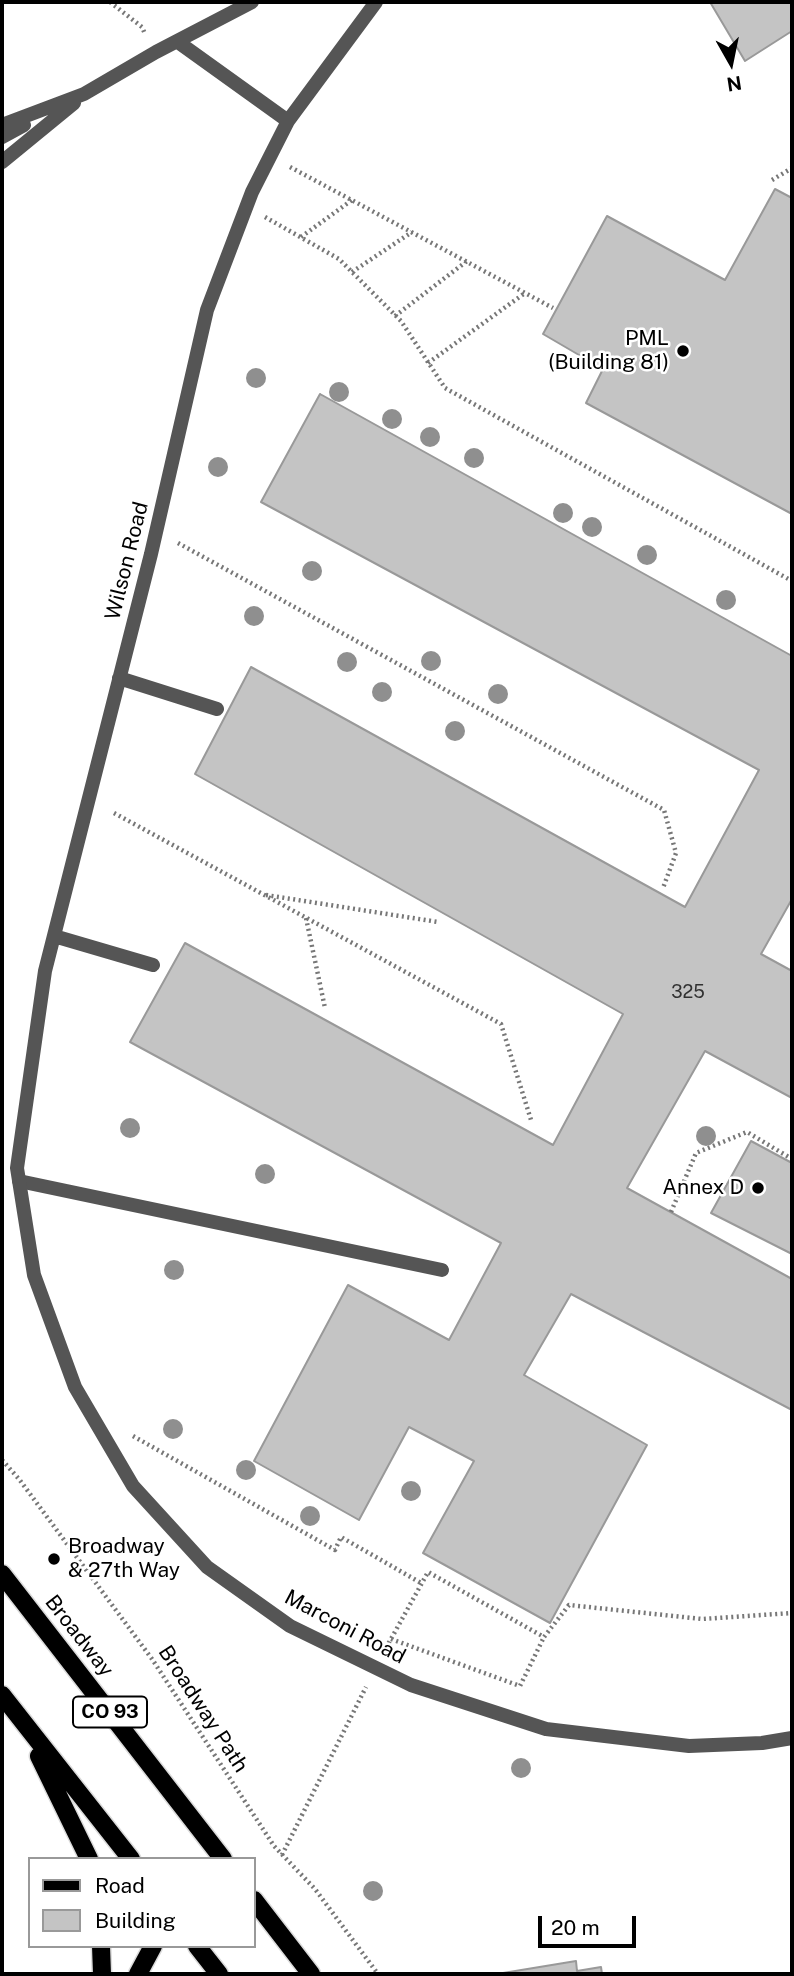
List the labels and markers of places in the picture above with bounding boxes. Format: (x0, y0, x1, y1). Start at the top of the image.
place label: PML (Building 81) (548, 326, 669, 376)
marker: PML (Building 81) (675, 343, 691, 359)
place label: Annex D (662, 1175, 744, 1201)
marker: Annex D (750, 1180, 766, 1196)
place label: Broadway & 27th Way (68, 1534, 180, 1584)
marker: Broadway & 27th Way (46, 1551, 62, 1567)

